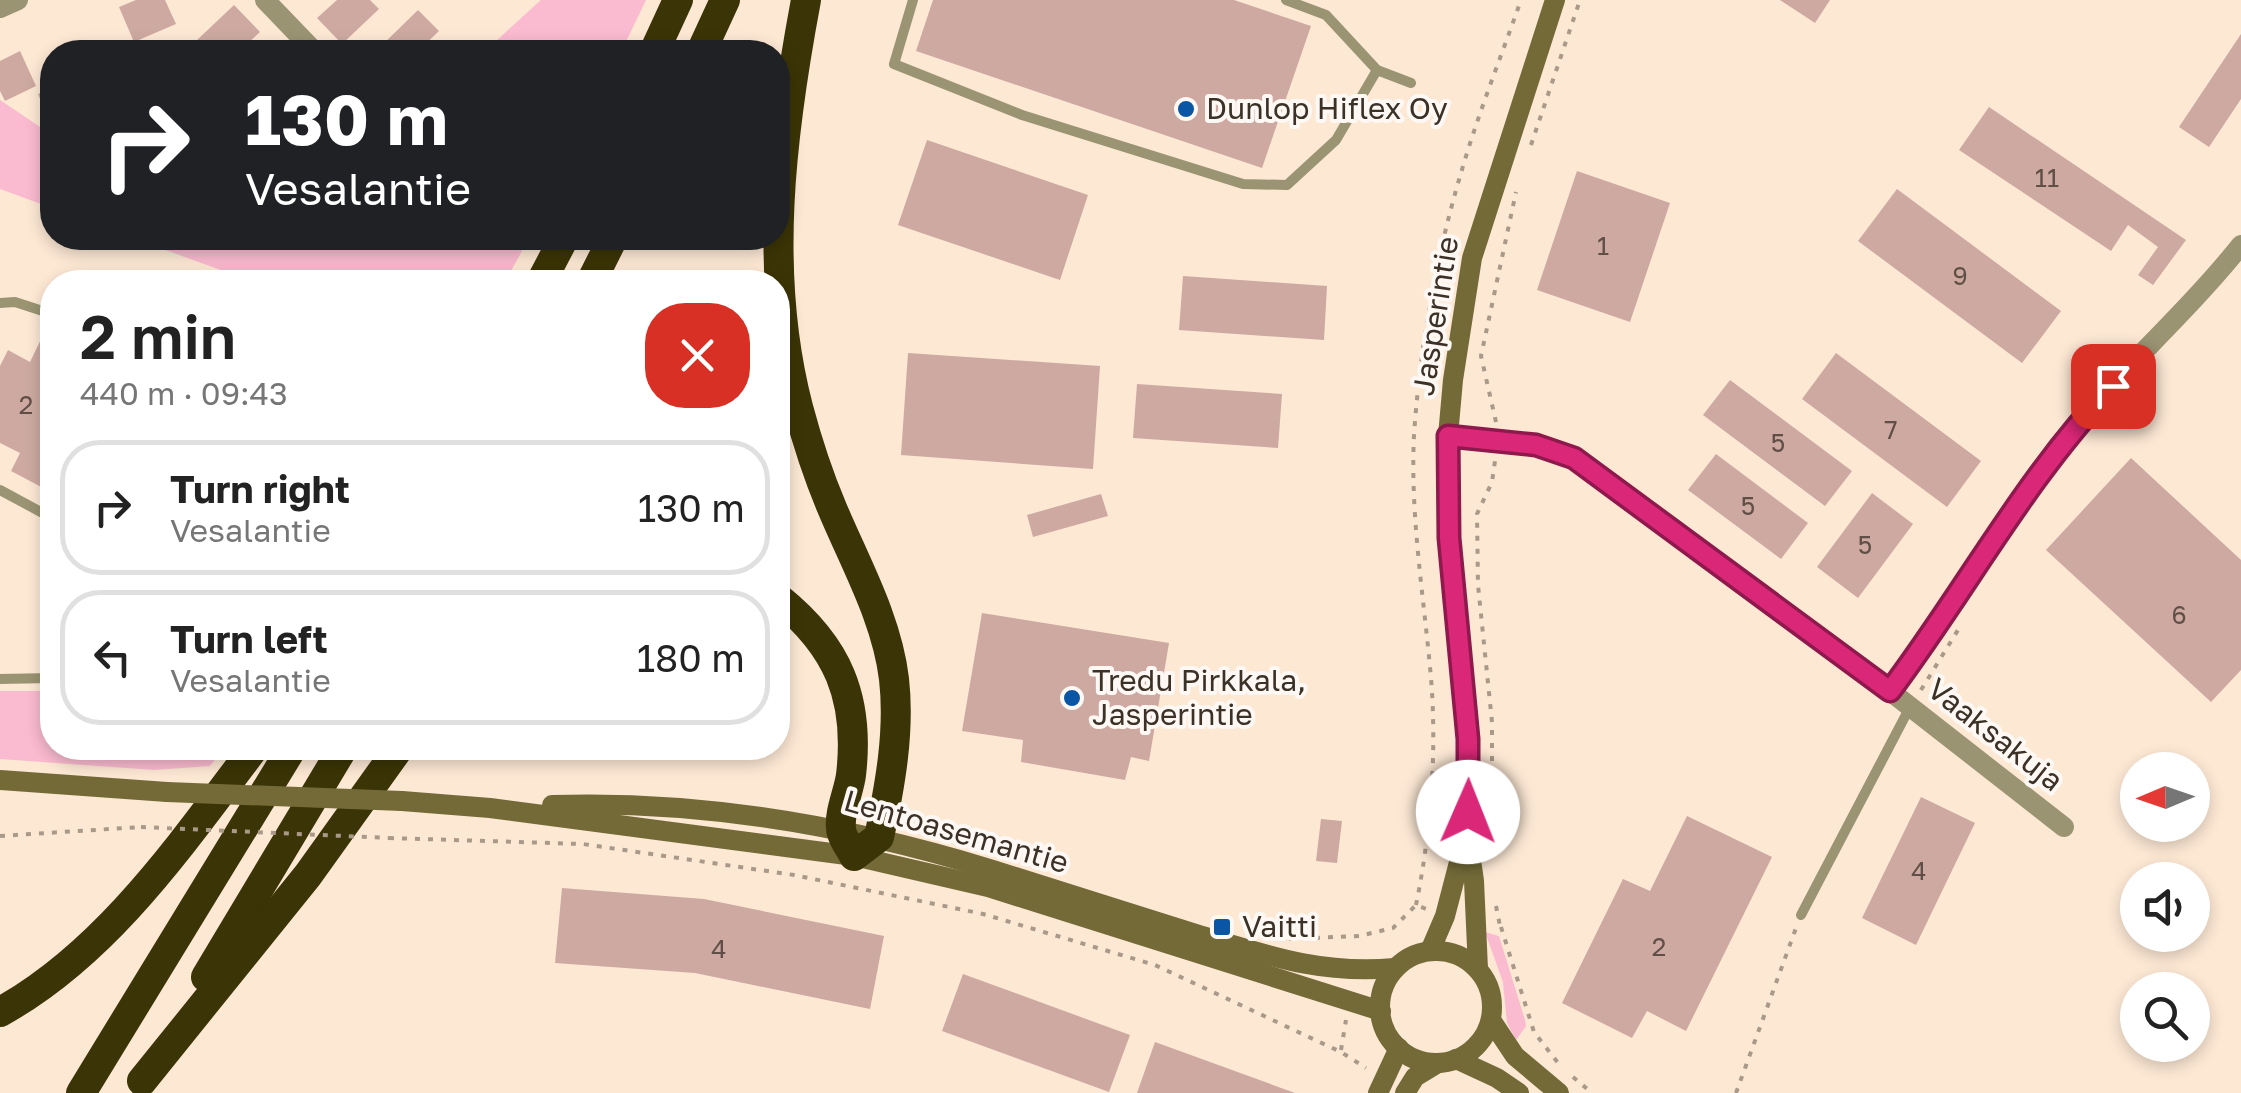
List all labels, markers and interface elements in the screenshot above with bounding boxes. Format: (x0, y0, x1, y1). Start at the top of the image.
text: 130 m (245, 76, 448, 160)
icon: right (80, 80, 210, 210)
place label: Dunlop Hiflex Oy (1206, 90, 1448, 126)
marker: Dunlop Hiflex Oy (1175, 98, 1197, 120)
text: Vesalantie (245, 161, 471, 215)
house number: 11 (2035, 162, 2059, 193)
house number: 1 (1597, 230, 1609, 261)
street label: Jasperintie (1405, 234, 1465, 398)
house number: 9 (1952, 260, 1968, 291)
text: 2 min (80, 300, 236, 372)
button: close (645, 303, 750, 408)
pin (2071, 344, 2156, 429)
icon: arrive (2086, 359, 2141, 414)
text: 440 m · 09:43 (80, 374, 288, 412)
house number: 2 (19, 389, 33, 420)
house number: 7 (1884, 414, 1898, 445)
house number: 5 (1771, 427, 1785, 458)
text: Turn right (170, 466, 350, 511)
icon: right (85, 480, 140, 535)
text: 130 m (638, 485, 745, 530)
house number: 5 (1741, 490, 1755, 521)
text: Vesalantie (170, 511, 331, 549)
house number: 5 (1858, 529, 1872, 560)
house number: 6 (2171, 599, 2187, 630)
text: Turn left (170, 616, 328, 661)
icon: left (85, 630, 140, 685)
text: 180 m (637, 635, 745, 680)
text: Vesalantie (170, 661, 331, 699)
place label: Tredu Pirkkala, Jasperintie (1092, 662, 1306, 732)
street label: Vaaksakuja (1921, 670, 2071, 798)
marker: Tredu Pirkkala, Jasperintie (1061, 687, 1083, 709)
north arrow (2120, 752, 2210, 842)
map controls (2120, 752, 2210, 1062)
position arrow (1416, 760, 1520, 864)
street label: Lentoasemantie (840, 782, 1073, 880)
house number: 4 (1911, 855, 1927, 886)
button: sound (2120, 862, 2210, 952)
place label: Vaitti (1242, 908, 1317, 944)
marker: Vaitti (1211, 916, 1233, 938)
house number: 2 (1652, 931, 1666, 962)
house number: 4 (711, 933, 727, 964)
button: search (2120, 972, 2210, 1062)

